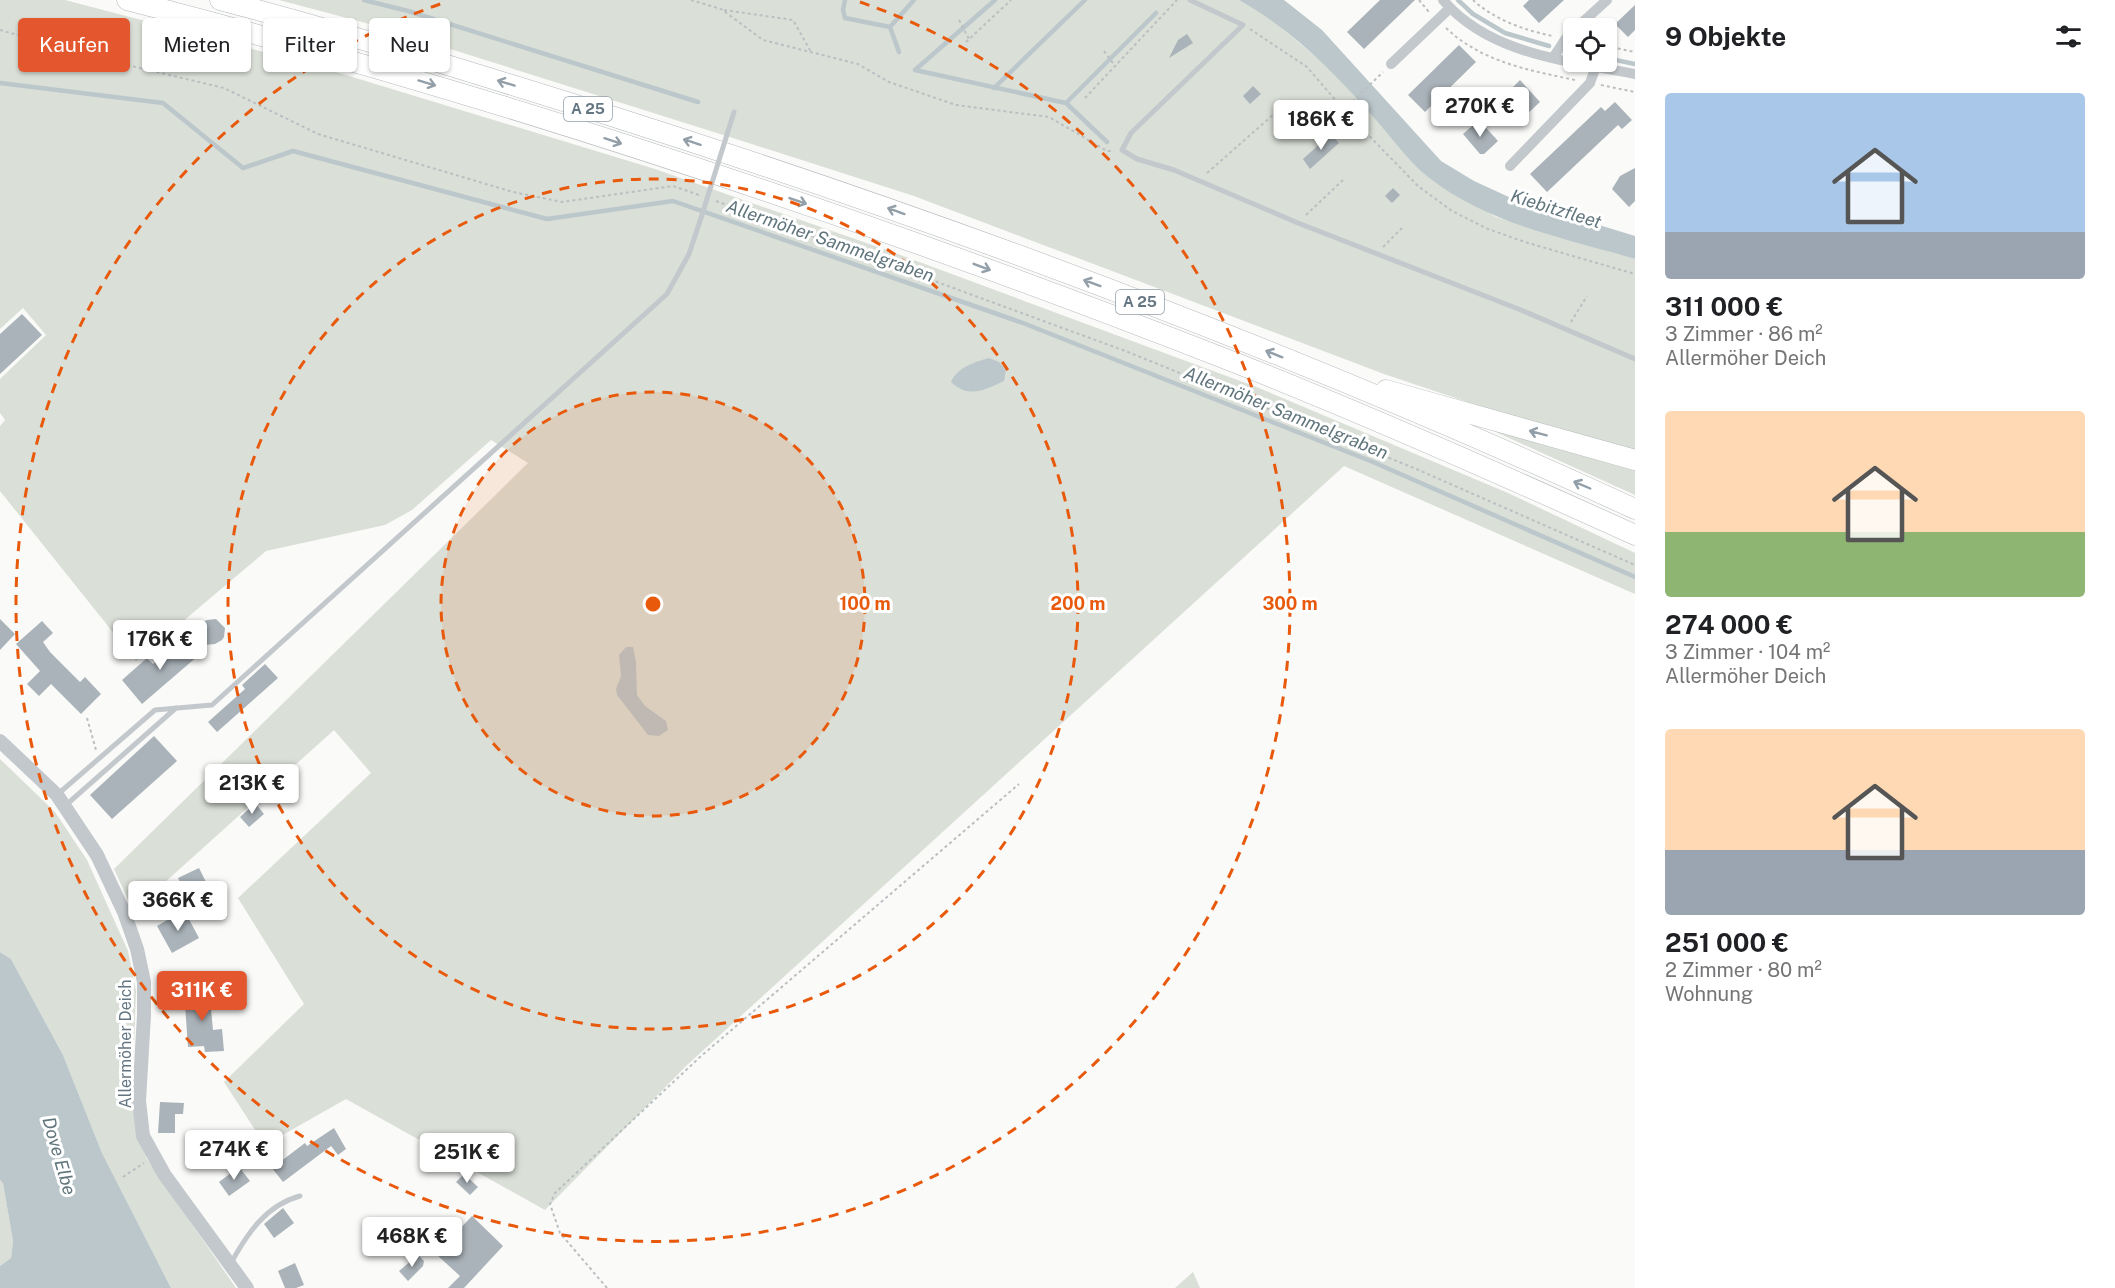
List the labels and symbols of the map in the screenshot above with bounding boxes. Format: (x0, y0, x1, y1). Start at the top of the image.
one-way arrow (497, 77, 516, 88)
one-way arrow (417, 78, 436, 89)
pin: 270K € (1431, 87, 1529, 138)
road number: A 25 (564, 97, 612, 121)
pin: 186K € (1272, 100, 1370, 151)
one-way arrow (683, 135, 702, 146)
one-way arrow (603, 136, 622, 147)
water label: Kiebitzfleet (1508, 185, 1604, 232)
water label: Allermöher Sammelgraben (724, 195, 937, 286)
one-way arrow (788, 197, 807, 208)
one-way arrow (887, 205, 906, 216)
one-way arrow (972, 262, 991, 273)
one-way arrow (1083, 277, 1102, 288)
road number: A 25 (1116, 290, 1164, 314)
one-way arrow (1265, 348, 1284, 359)
water label: Allermöher Sammelgraben (1181, 362, 1391, 463)
one-way arrow (1529, 427, 1548, 439)
one-way arrow (1573, 479, 1591, 490)
text: 100 m (839, 593, 891, 614)
text: 200 m (1051, 593, 1105, 614)
text: 300 m (1262, 593, 1318, 614)
centre of rings (643, 594, 663, 614)
pin: 176K € (111, 620, 209, 671)
pin: 213K € (203, 764, 301, 815)
pin: 366K € (129, 881, 227, 932)
pin: 311K € (153, 971, 251, 1022)
street label: Allermöher Deich (116, 980, 135, 1109)
water label: Dove Elbe (38, 1114, 81, 1198)
pin: 274K € (185, 1130, 283, 1181)
pin: 251K € (418, 1133, 516, 1184)
pin: 468K € (363, 1217, 461, 1268)

